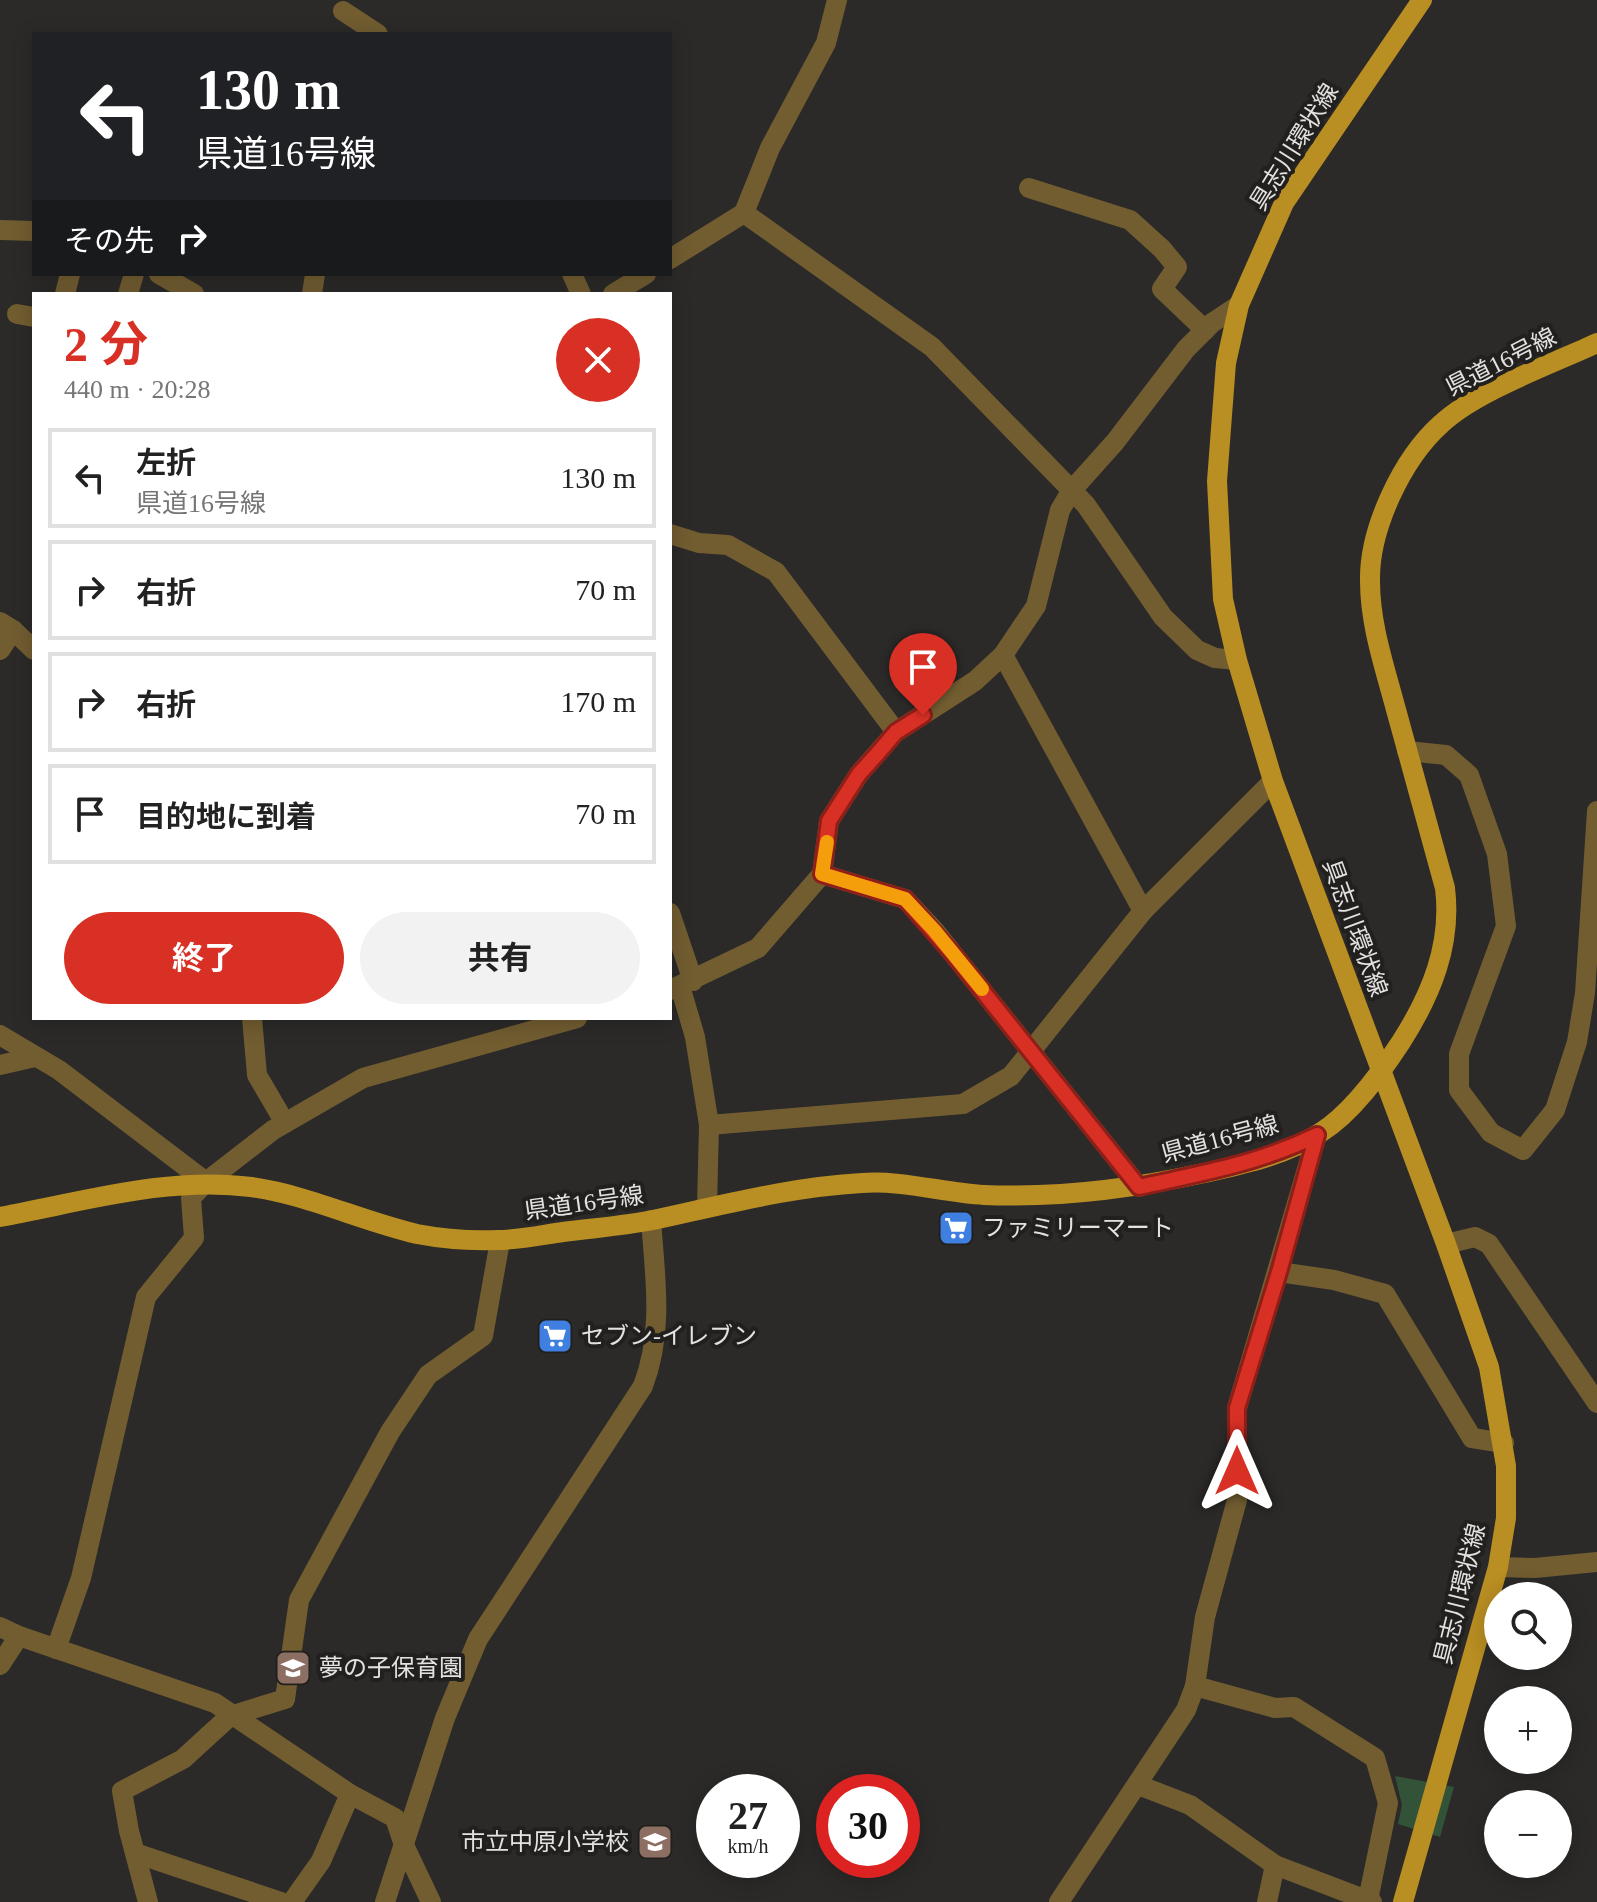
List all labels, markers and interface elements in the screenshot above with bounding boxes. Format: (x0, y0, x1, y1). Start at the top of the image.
text: 130 m (196, 59, 341, 121)
icon: left (64, 64, 168, 168)
street label: 具志川環状線 (1245, 79, 1343, 215)
text: 県道16号線 (196, 134, 376, 174)
icon: right (170, 216, 214, 260)
text: その先 (64, 224, 154, 257)
text: 2 分 (64, 318, 148, 371)
button: close (556, 318, 640, 402)
street label: 県道16号線 (1442, 323, 1560, 401)
text: 440 m · 20:28 (64, 375, 211, 404)
text: 左折 (136, 446, 196, 479)
icon: left (68, 456, 112, 500)
text: 130 m (560, 461, 636, 494)
text: 県道16号線 (136, 489, 266, 518)
icon: right (68, 568, 112, 612)
text: 70 m (575, 573, 636, 606)
text: 右折 (136, 576, 196, 609)
pin (889, 633, 957, 715)
icon: arrive (901, 645, 945, 689)
icon: right (68, 680, 112, 724)
text: 170 m (560, 685, 636, 718)
text: 右折 (136, 688, 196, 721)
icon: arrive (68, 792, 112, 836)
text: 70 m (575, 797, 636, 830)
text: 目的地に到着 (136, 800, 316, 833)
street label: 具志川環状線 (1318, 856, 1392, 1000)
button: 終了 (64, 912, 344, 1004)
button: 共有 (360, 912, 640, 1004)
street label: 県道16号線 (1159, 1111, 1281, 1167)
street label: 県道16号線 (523, 1182, 645, 1224)
supermarket icon: ファミリーマート (937, 1209, 975, 1247)
place label: ファミリーマート (982, 1215, 1174, 1241)
supermarket icon: セブン-イレブン (536, 1317, 574, 1355)
place label: セブン-イレブン (581, 1323, 757, 1349)
position arrow (1195, 1429, 1279, 1513)
street label: 具志川環状線 (1430, 1521, 1490, 1667)
map controls (1484, 1582, 1572, 1878)
button: search (1484, 1582, 1572, 1670)
school or university icon: 夢の子保育園 (274, 1649, 312, 1687)
place label: 夢の子保育園 (319, 1655, 463, 1681)
button: + (1484, 1686, 1572, 1774)
speed limit sign: 30 (816, 1774, 920, 1878)
button: − (1484, 1790, 1572, 1878)
text: 27 (728, 1793, 768, 1838)
school or university icon: 市立中原小学校 (636, 1823, 674, 1861)
place label: 市立中原小学校 (461, 1829, 629, 1855)
text: km/h (727, 1835, 769, 1857)

